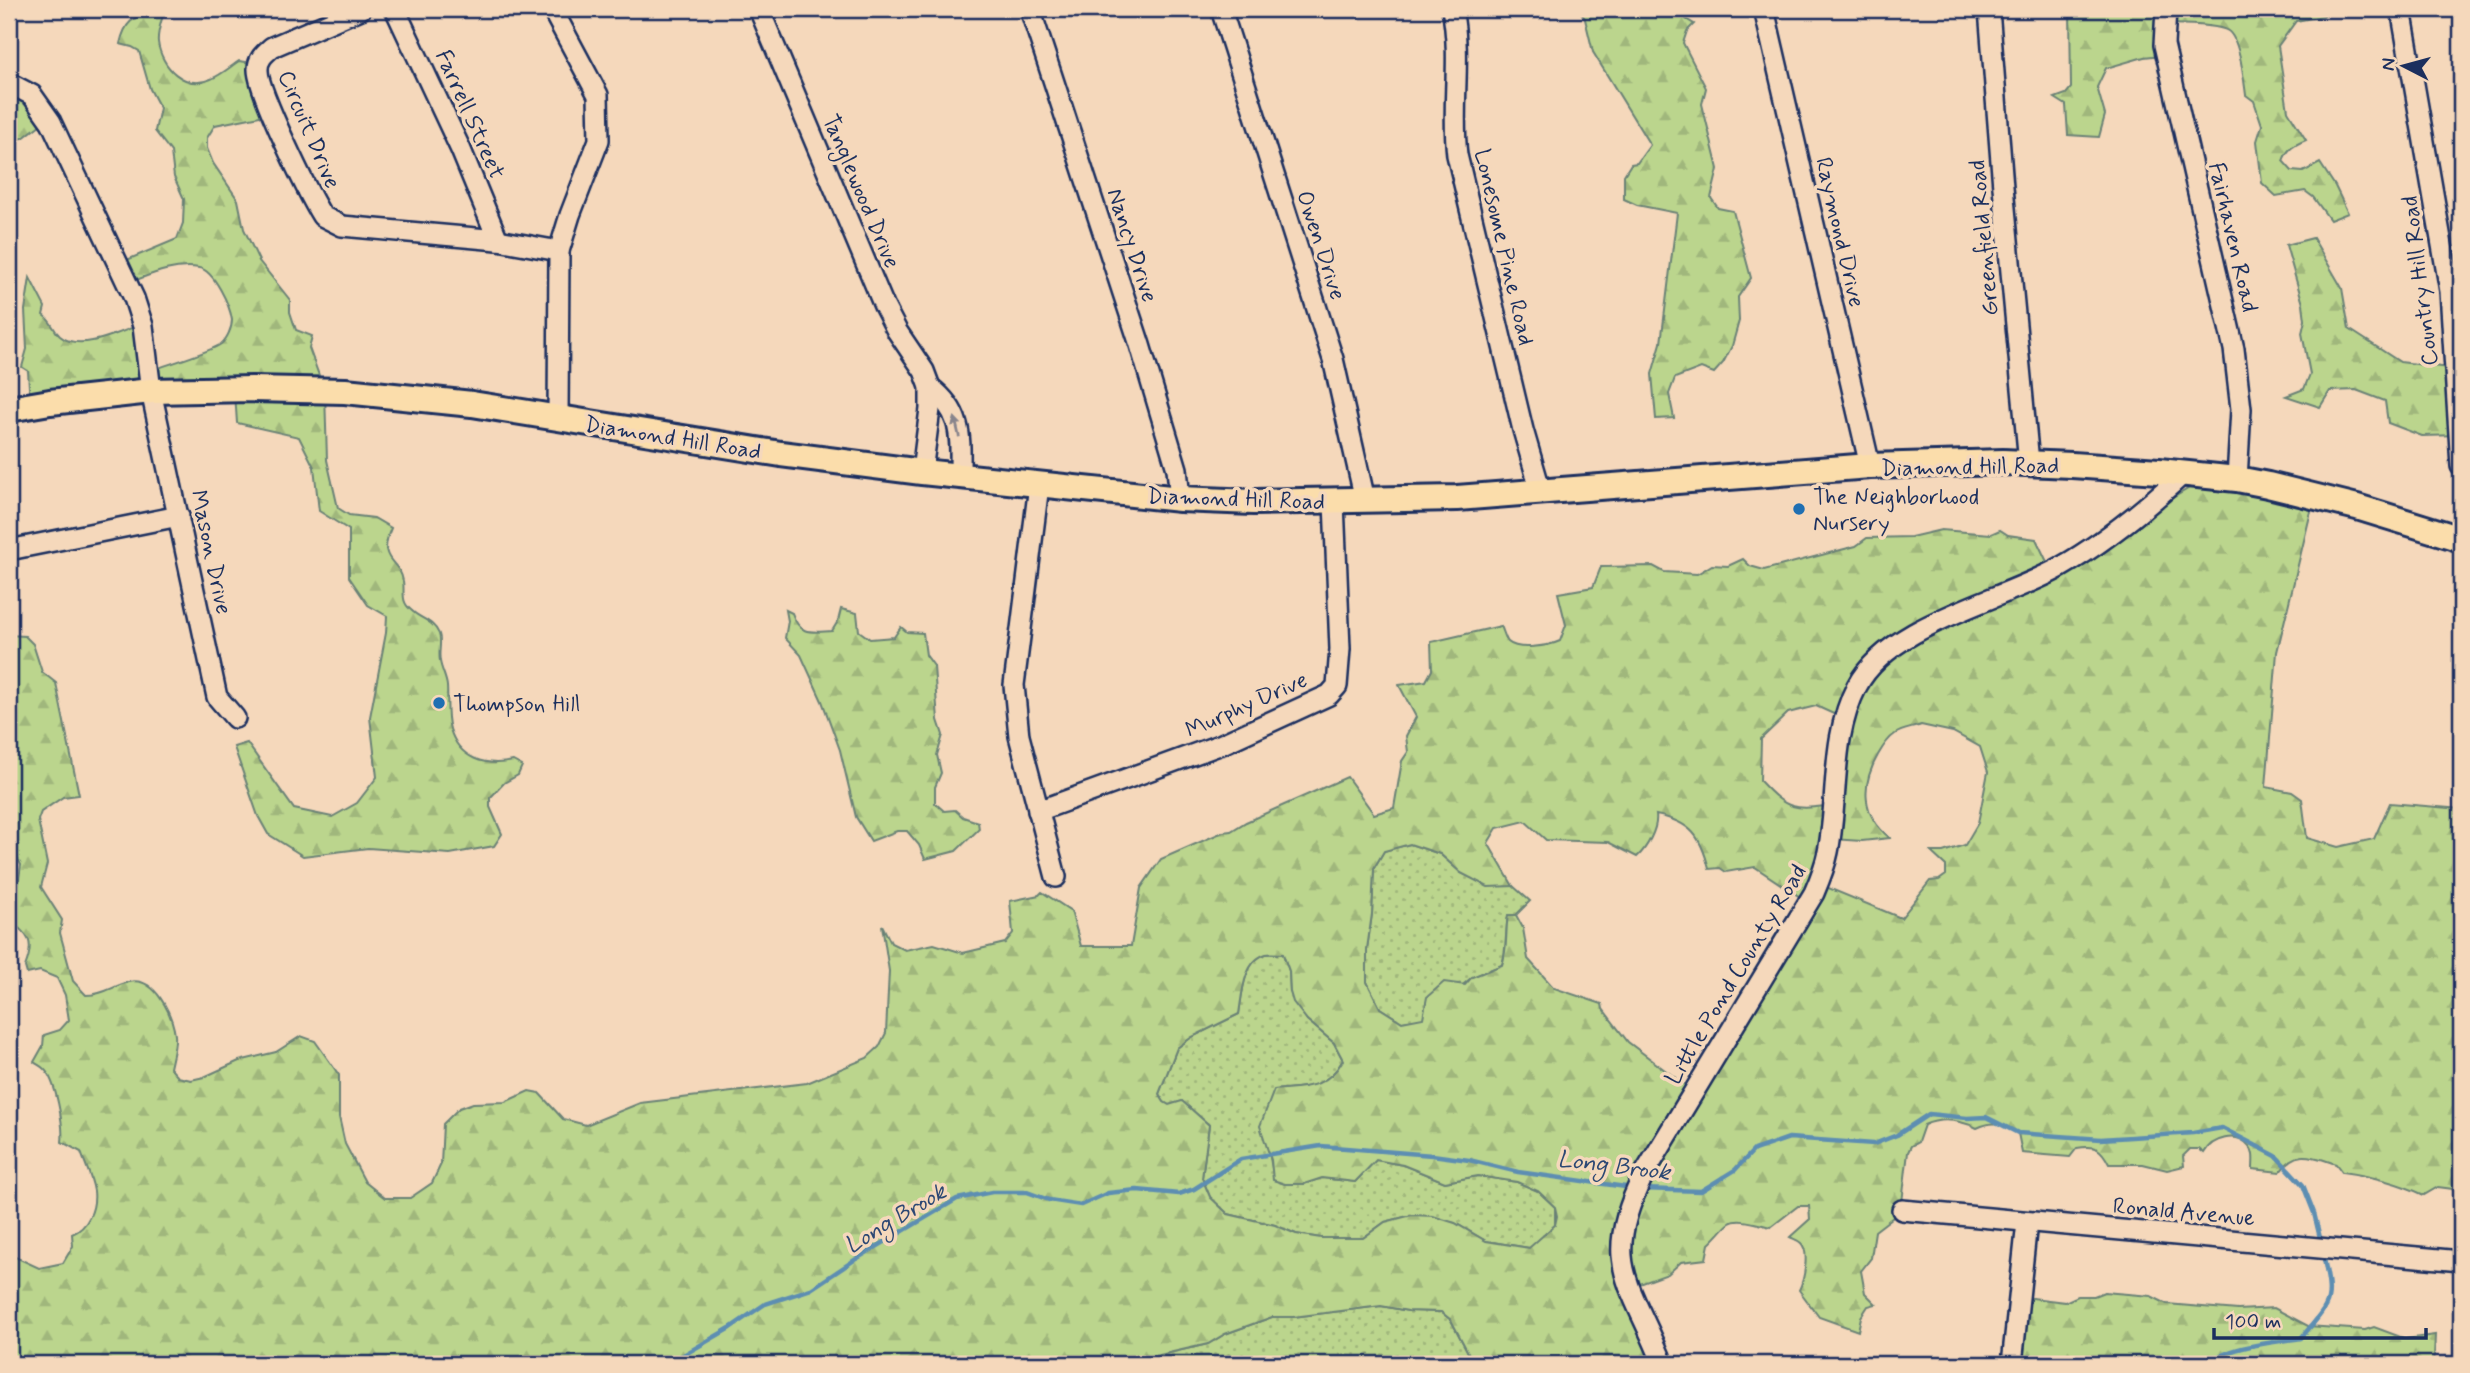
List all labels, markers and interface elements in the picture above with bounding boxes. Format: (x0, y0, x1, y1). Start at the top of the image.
north arrow (2368, 32, 2438, 102)
street label: Farrell Street (427, 46, 511, 184)
text: N (2375, 57, 2402, 72)
street label: Circuit Drive (270, 66, 347, 194)
street label: Tanglewood Drive (812, 110, 906, 274)
street label: Lonesome Pine Road (1466, 146, 1540, 349)
street label: Raymond Drive (1807, 154, 1871, 310)
street label: Greenfield Road (1963, 159, 2007, 317)
street label: Fairhaven Road (2200, 160, 2264, 315)
street label: Nancy Drive (1099, 185, 1164, 306)
street label: Owen Drive (1288, 187, 1352, 304)
street label: Country Hill Road (2396, 194, 2446, 368)
street label: Diamond Hill Road (582, 410, 763, 468)
one-way arrow (952, 416, 963, 438)
street label: Diamond Hill Road (1881, 451, 2059, 485)
street label: Diamond Hill Road (1146, 482, 1326, 518)
place label: The Neighborhood Nursery (1813, 483, 1979, 539)
street label: Mason Drive (182, 487, 238, 617)
marker: The Neighborhood Nursery (1791, 501, 1807, 517)
street label: Murphy Drive (1181, 666, 1313, 746)
place label: Thompson Hill (453, 690, 580, 720)
marker: Thompson Hill (431, 695, 447, 711)
street label: Little Pond County Road (1659, 860, 1814, 1091)
water label: Long Brook (1555, 1144, 1674, 1191)
water label: Long Brook (839, 1176, 955, 1263)
street label: Ronald Avenue (2112, 1192, 2256, 1234)
scale bar (2214, 1296, 2426, 1340)
text: 100 m (2225, 1308, 2281, 1336)

